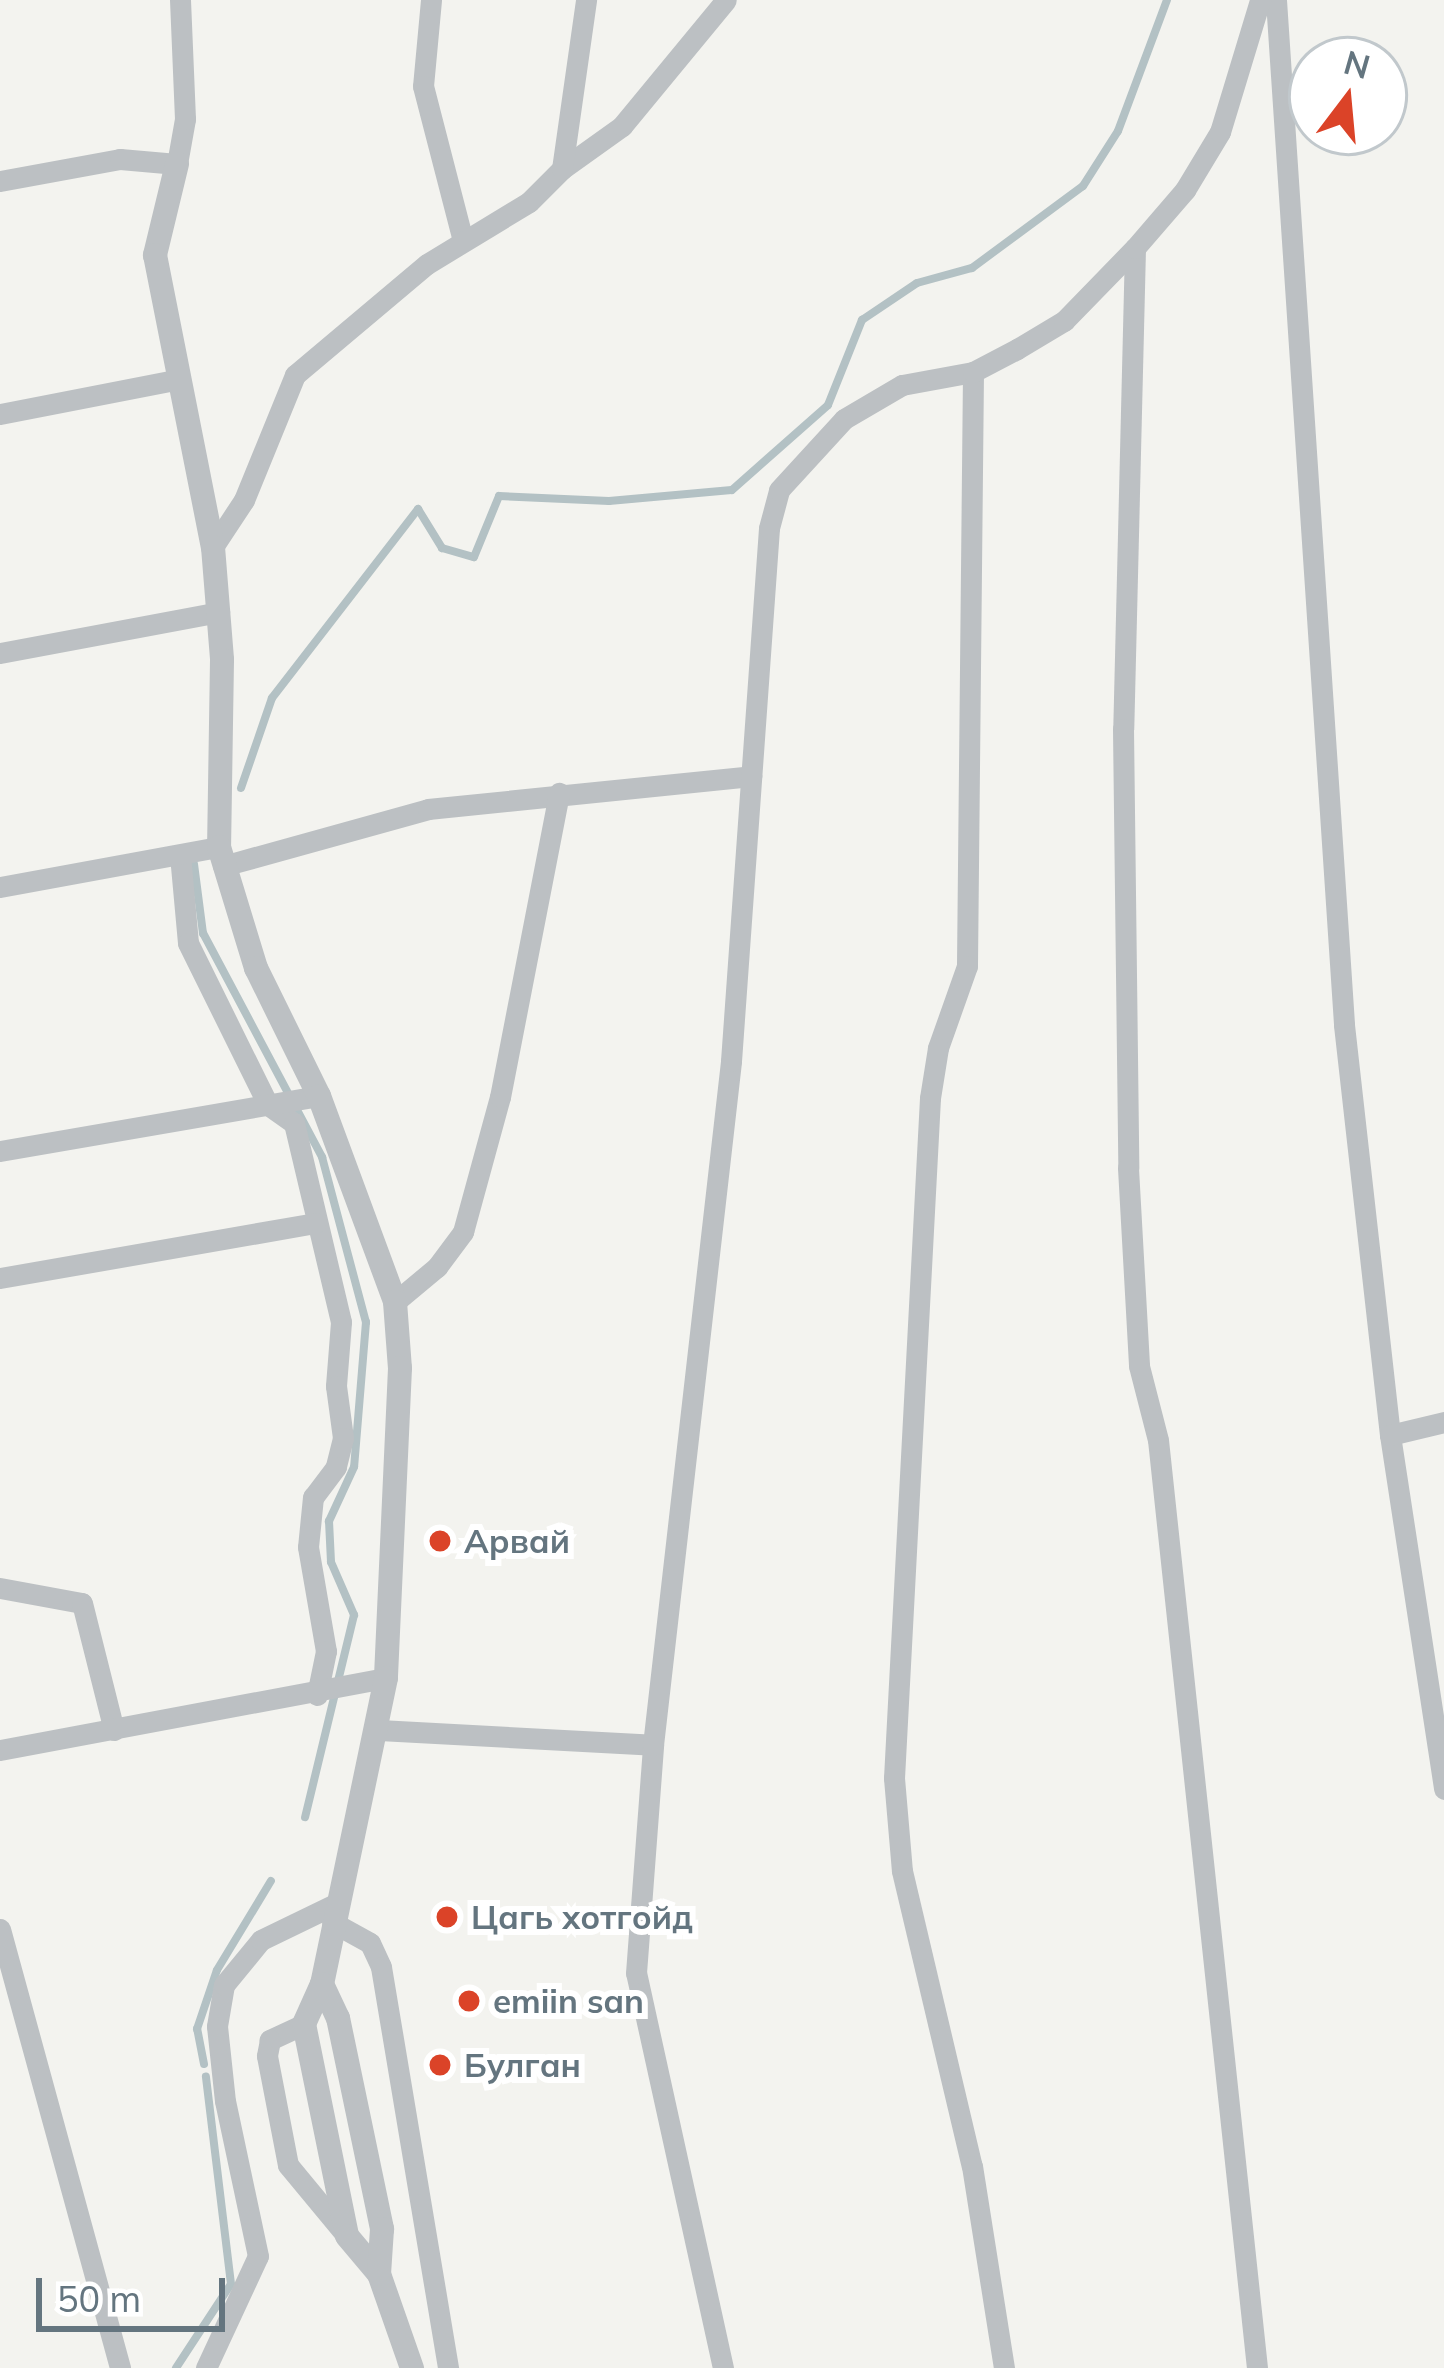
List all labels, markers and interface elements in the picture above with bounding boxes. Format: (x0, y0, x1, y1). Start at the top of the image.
north arrow (1288, 36, 1408, 156)
text: N (1340, 41, 1375, 87)
place label: Арвай (464, 1521, 570, 1561)
marker: Арвай (427, 1528, 453, 1554)
place label: Цагь хотгойд (471, 1897, 693, 1937)
marker: Цагь хотгойд (434, 1904, 460, 1930)
place label: emiin san (493, 1981, 644, 2021)
marker: emiin san (456, 1988, 482, 2014)
place label: Булган (464, 2045, 581, 2085)
marker: Булган (427, 2052, 453, 2078)
scale bar (42, 2254, 231, 2328)
text: 50 m (57, 2276, 141, 2321)

